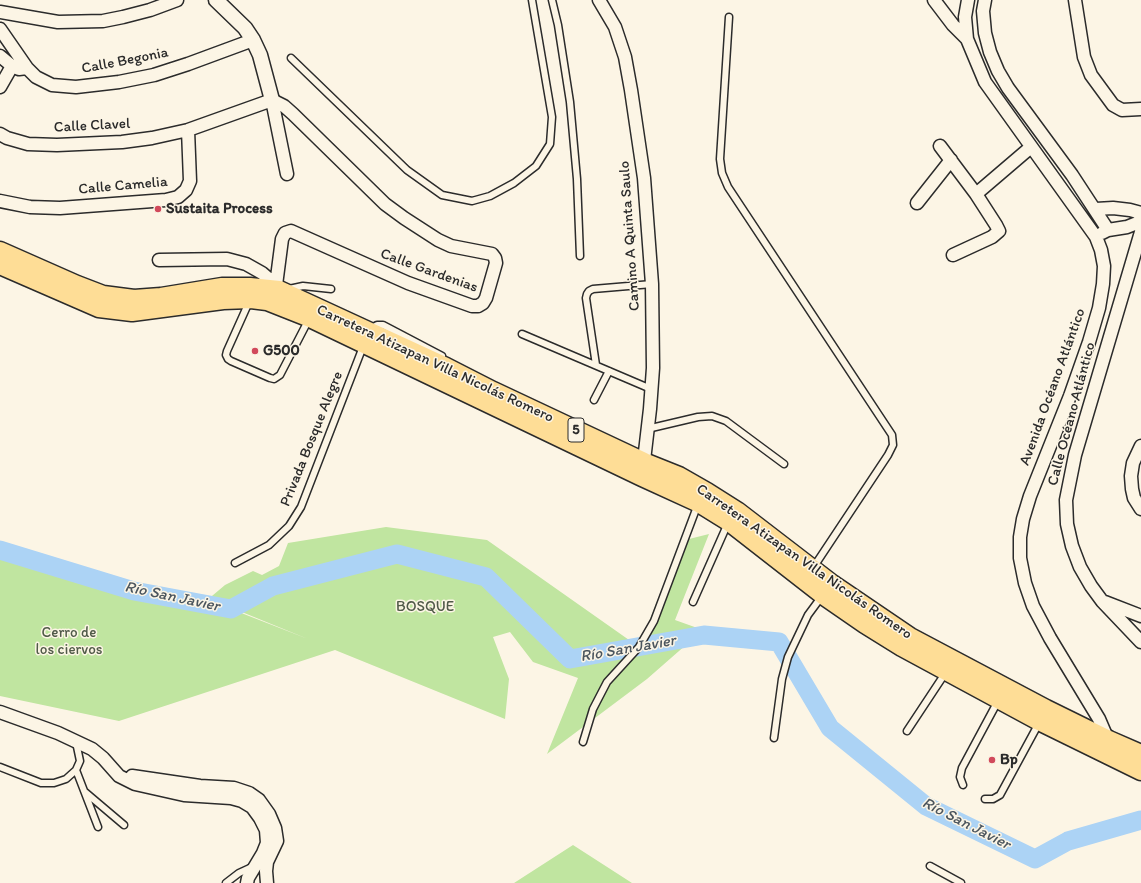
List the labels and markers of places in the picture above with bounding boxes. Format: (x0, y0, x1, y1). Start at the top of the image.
place label: Sustaita Process (166, 200, 273, 218)
marker: Sustaita Process (153, 204, 163, 214)
place label: G500 (263, 342, 300, 360)
marker: G500 (250, 346, 260, 356)
place label: Bp (1000, 751, 1018, 769)
marker: Bp (987, 755, 997, 765)

